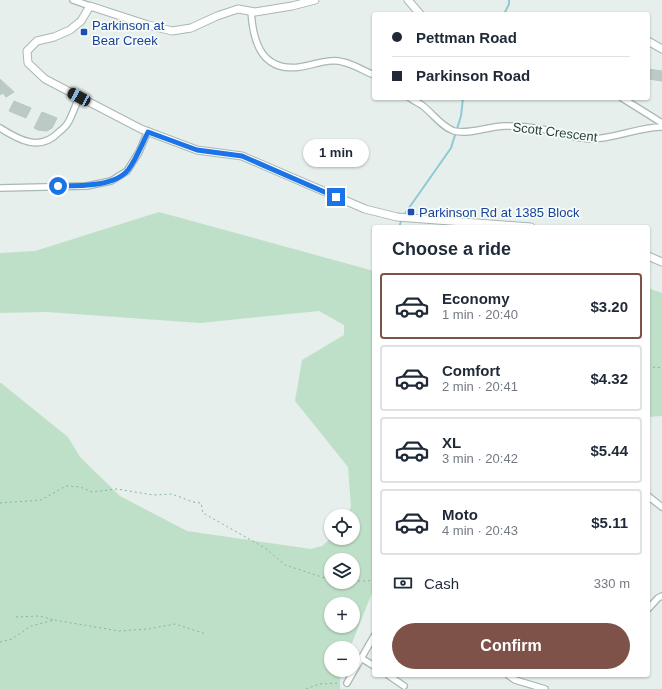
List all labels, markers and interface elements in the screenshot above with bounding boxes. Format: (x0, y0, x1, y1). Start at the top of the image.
place label: Parkinson at Bear Creek (92, 18, 165, 48)
marker: Parkinson at Bear Creek (79, 27, 89, 37)
text: Pettman Road (416, 29, 517, 46)
text: Parkinson Road (416, 67, 530, 84)
car (66, 86, 92, 108)
street label: Scott Crescent (512, 119, 599, 145)
callout: 1 min (303, 139, 369, 167)
text: 1 min (319, 145, 353, 160)
route start (49, 177, 67, 195)
route end (327, 188, 345, 206)
place label: Parkinson Rd at 1385 Block (419, 205, 580, 220)
marker: Parkinson Rd at 1385 Block (406, 207, 416, 217)
text: Choose a ride (392, 239, 511, 259)
icon: car (394, 288, 430, 324)
text: Economy (442, 290, 510, 307)
text: $3.20 (590, 298, 628, 315)
text: 1 min · 20:40 (442, 307, 518, 322)
icon: car (394, 360, 430, 396)
text: Comfort (442, 362, 500, 379)
text: $4.32 (590, 370, 628, 387)
text: 2 min · 20:41 (442, 379, 518, 394)
icon: car (394, 432, 430, 468)
text: XL (442, 434, 461, 451)
text: $5.44 (590, 442, 628, 459)
text: 3 min · 20:42 (442, 451, 518, 466)
icon: car (394, 504, 430, 540)
text: Moto (442, 506, 478, 523)
map controls (324, 509, 360, 677)
button: locate (324, 509, 360, 545)
text: $5.11 (591, 514, 628, 531)
text: 4 min · 20:43 (442, 523, 518, 538)
button: layers (324, 553, 360, 589)
icon: cash (392, 572, 414, 594)
text: Cash (424, 575, 459, 592)
text: 330 m (594, 576, 630, 591)
button: + (324, 597, 360, 633)
button: Confirm (392, 623, 630, 669)
button: − (324, 641, 360, 677)

